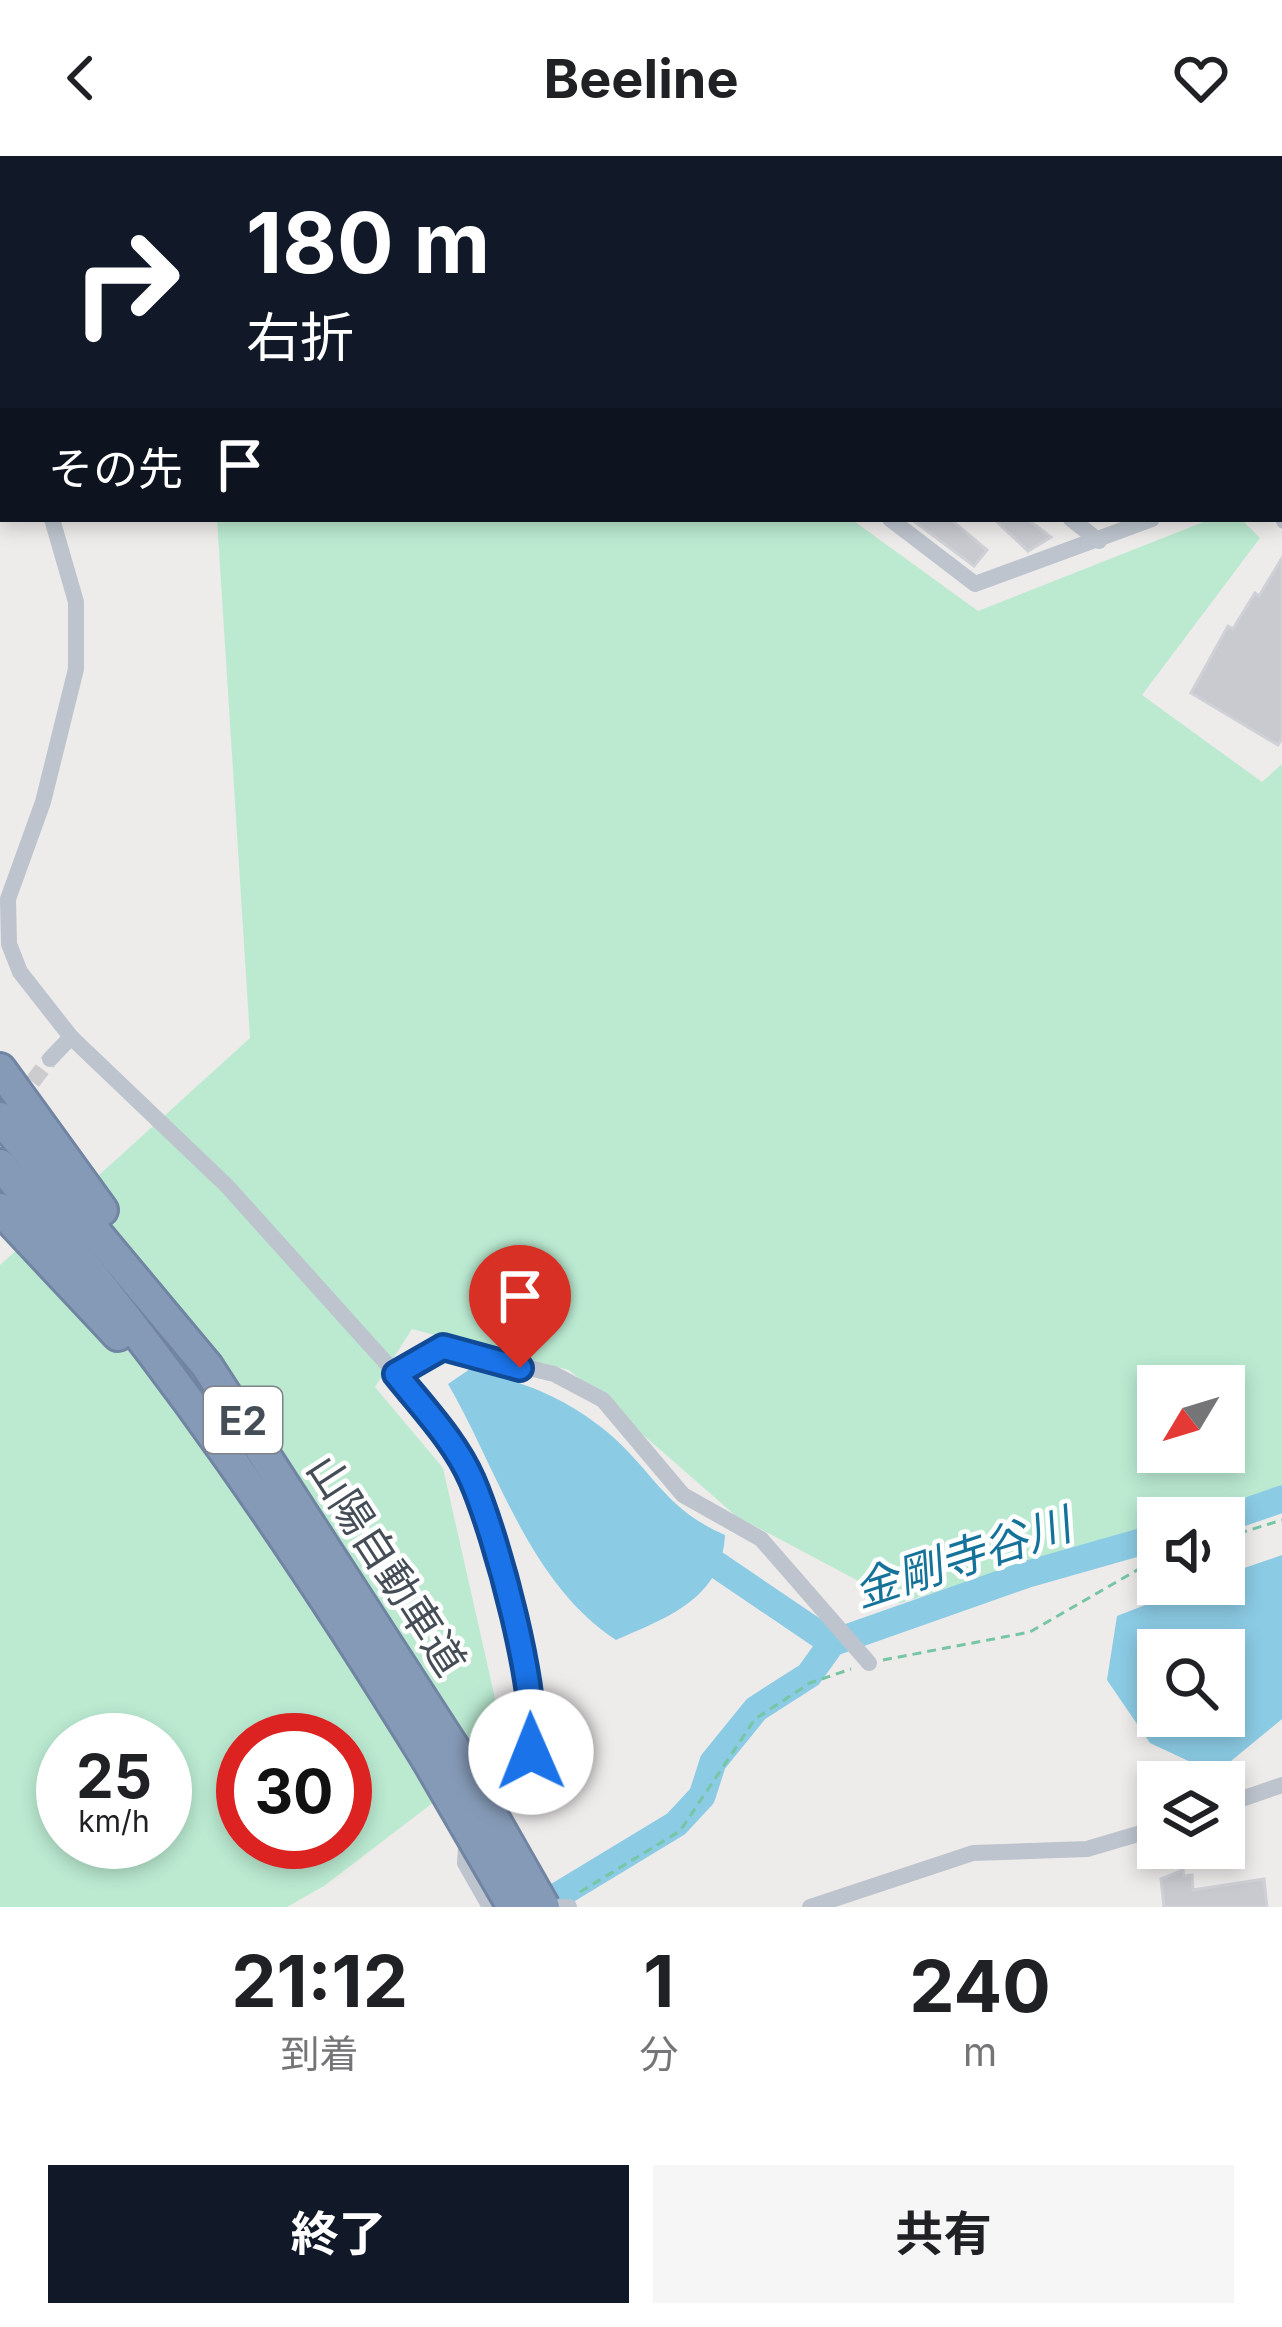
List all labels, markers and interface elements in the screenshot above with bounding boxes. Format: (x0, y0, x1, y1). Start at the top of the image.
icon: back (48, 45, 114, 111)
icon: heart (1168, 45, 1234, 111)
text: Beeline (543, 46, 739, 111)
text: 180 m (246, 192, 490, 293)
icon: right (48, 204, 204, 360)
text: 右折 (246, 305, 354, 370)
icon: arrive (207, 432, 273, 498)
text: その先 (48, 441, 183, 496)
pin (469, 1245, 571, 1368)
icon: arrive (487, 1263, 553, 1329)
north arrow (1137, 1365, 1245, 1473)
map controls (1137, 1365, 1245, 1869)
road number: E2 (204, 1387, 282, 1453)
street label: 山陽自動車道 (297, 1445, 477, 1685)
water label: 金剛寺谷川 (847, 1495, 1081, 1618)
button: sound (1137, 1497, 1245, 1605)
button: search (1137, 1629, 1245, 1737)
position arrow (468, 1689, 594, 1815)
speed limit sign: 30 (216, 1713, 372, 1869)
text: 25 (76, 1740, 152, 1812)
button: layers (1137, 1761, 1245, 1869)
text: km/h (78, 1803, 150, 1839)
text: 21:12 (231, 1937, 408, 2024)
text: 1 (643, 1937, 674, 2024)
text: 240 (909, 1942, 1051, 2029)
text: m (963, 2028, 997, 2075)
text: 到着 (281, 2030, 359, 2077)
text: 分 (639, 2030, 678, 2077)
button: 終了 (48, 2165, 629, 2303)
button: 共有 (653, 2165, 1234, 2303)

